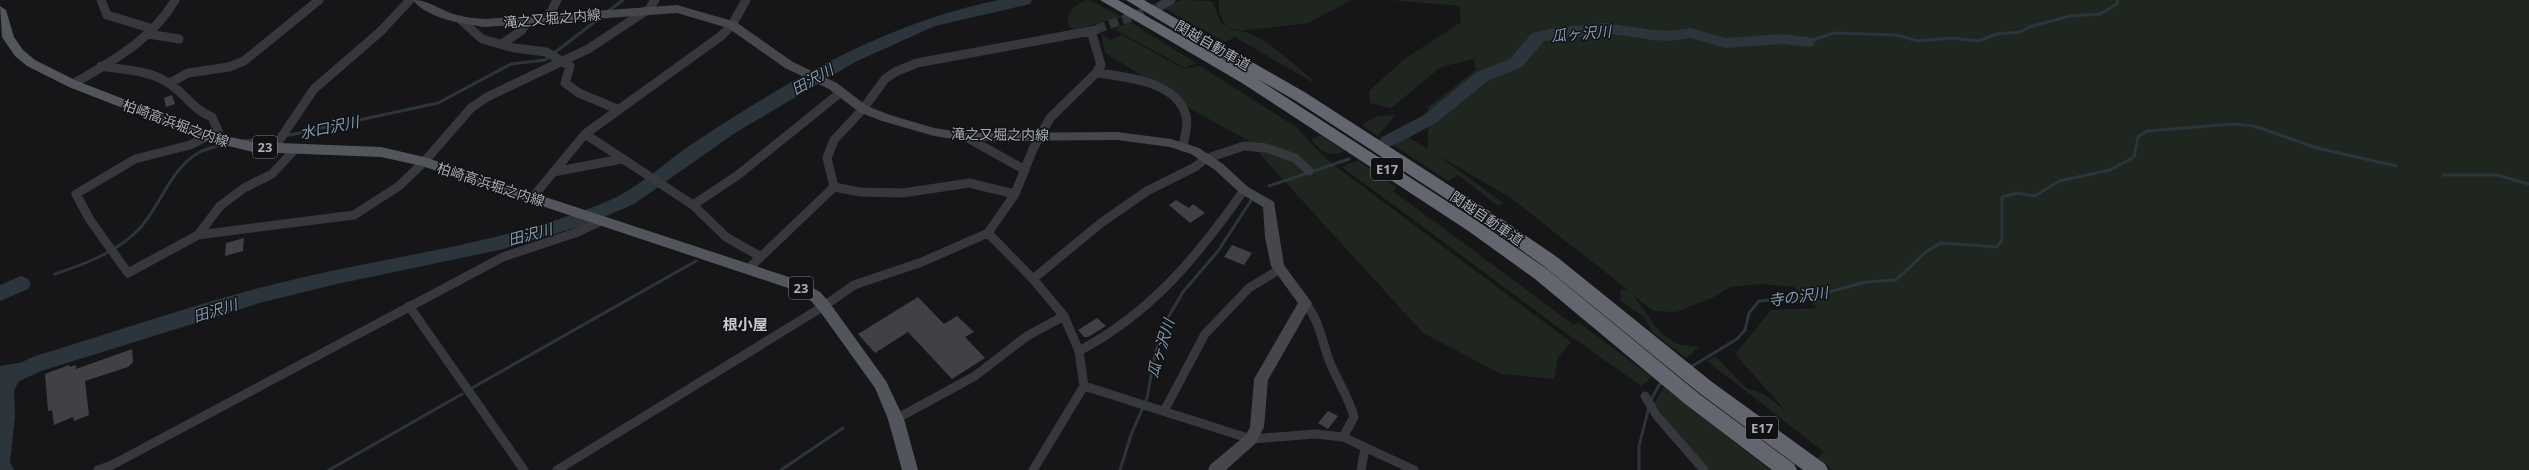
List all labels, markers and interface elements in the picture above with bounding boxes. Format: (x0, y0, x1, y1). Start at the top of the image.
street label: 滝之又堀之内線 (502, 4, 602, 32)
street label: 関越自動車道 (1172, 16, 1254, 74)
water label: 瓜ヶ沢川 (1550, 20, 1614, 46)
water label: 田沢川 (787, 58, 838, 99)
street label: 柏崎高浜堀之内線 (120, 95, 232, 151)
water label: 水口沢川 (298, 111, 362, 143)
street label: 滝之又堀之内線 (951, 124, 1049, 144)
road number: 23 (253, 136, 277, 158)
street label: 柏崎高浜堀之内線 (435, 158, 547, 210)
road number: E17 (1371, 158, 1403, 180)
street label: 関越自動車道 (1447, 187, 1527, 249)
water label: 田沢川 (506, 218, 556, 249)
road number: 23 (789, 277, 813, 299)
water label: 寺の沢川 (1767, 282, 1831, 310)
water label: 田沢川 (191, 293, 241, 326)
district label: 根小屋 (722, 314, 768, 334)
water label: 瓜ヶ沢川 (1142, 314, 1179, 380)
road number: E17 (1746, 417, 1778, 439)

